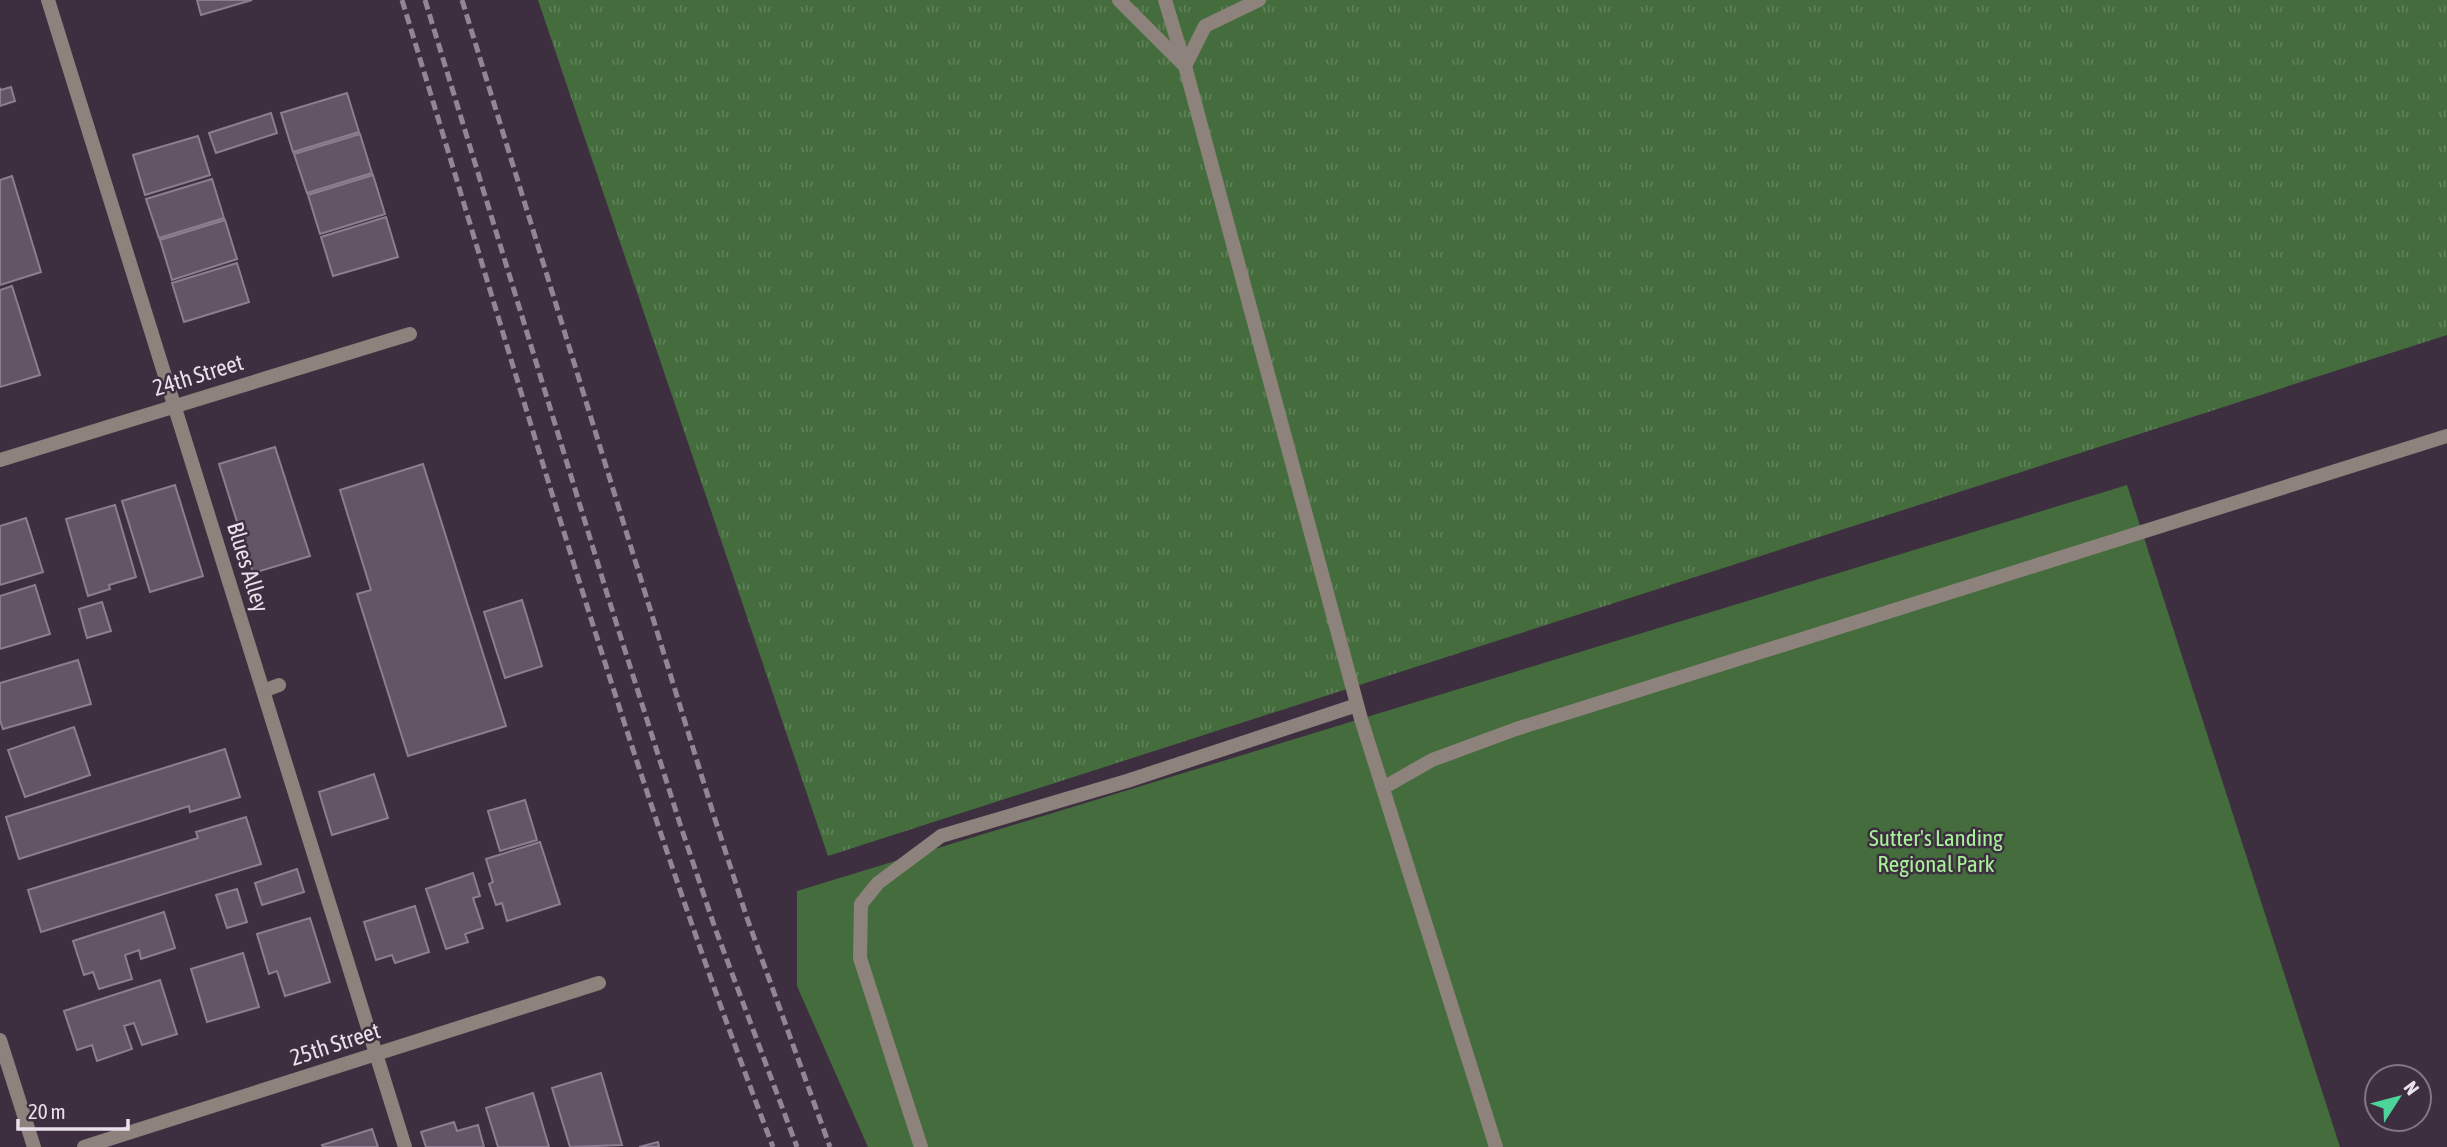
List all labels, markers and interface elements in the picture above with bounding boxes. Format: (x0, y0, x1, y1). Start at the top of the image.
street label: 24th Street (150, 349, 246, 401)
street label: Blues Alley (222, 519, 274, 615)
park label: Sutter's Landing Regional Park (1869, 825, 2003, 877)
street label: 25th Street (287, 1017, 383, 1071)
north arrow (2363, 1063, 2433, 1133)
text: N (2400, 1077, 2424, 1099)
scale bar (18, 1088, 128, 1132)
text: 20 m (28, 1099, 66, 1123)

